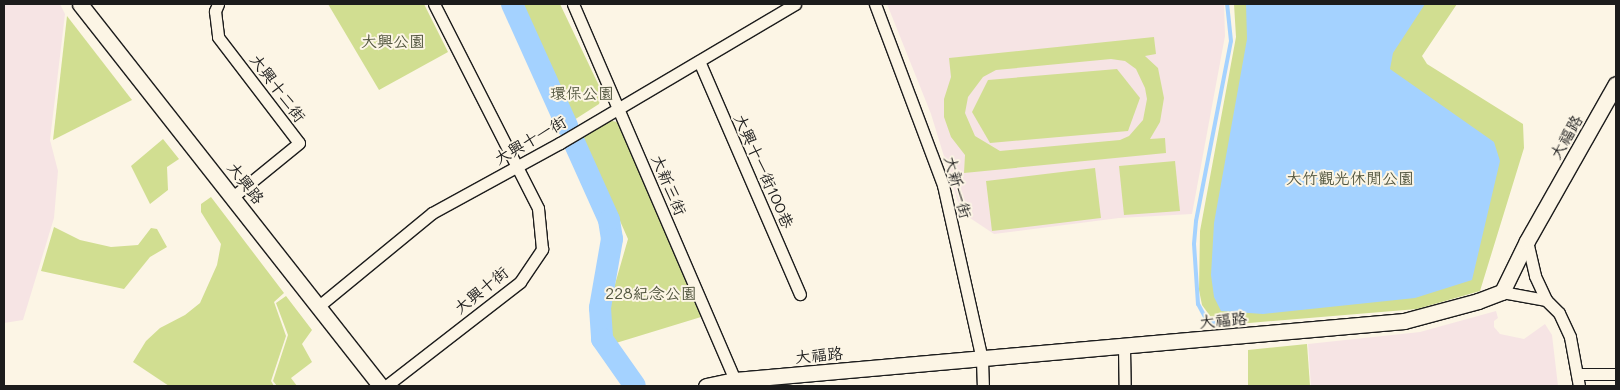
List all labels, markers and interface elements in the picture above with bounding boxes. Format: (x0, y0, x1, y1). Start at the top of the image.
park label: 大興公園 (361, 31, 425, 51)
street label: 大興十二街 (246, 50, 310, 126)
park label: 環保公園 (550, 83, 614, 103)
street label: 大興十一街100巷 (730, 111, 798, 231)
street label: 大福路 (1546, 111, 1586, 163)
street label: 大興十一街 (491, 112, 569, 168)
street label: 大新三街 (648, 152, 690, 218)
street label: 大新一街 (940, 154, 976, 220)
street label: 大興路 (224, 158, 268, 208)
park label: 大竹觀光休閒公園 (1286, 168, 1414, 188)
street label: 大興十街 (450, 262, 512, 318)
park label: 228紀念公園 (605, 283, 697, 303)
street label: 大福路 (1198, 308, 1248, 332)
street label: 大福路 (794, 343, 844, 367)

